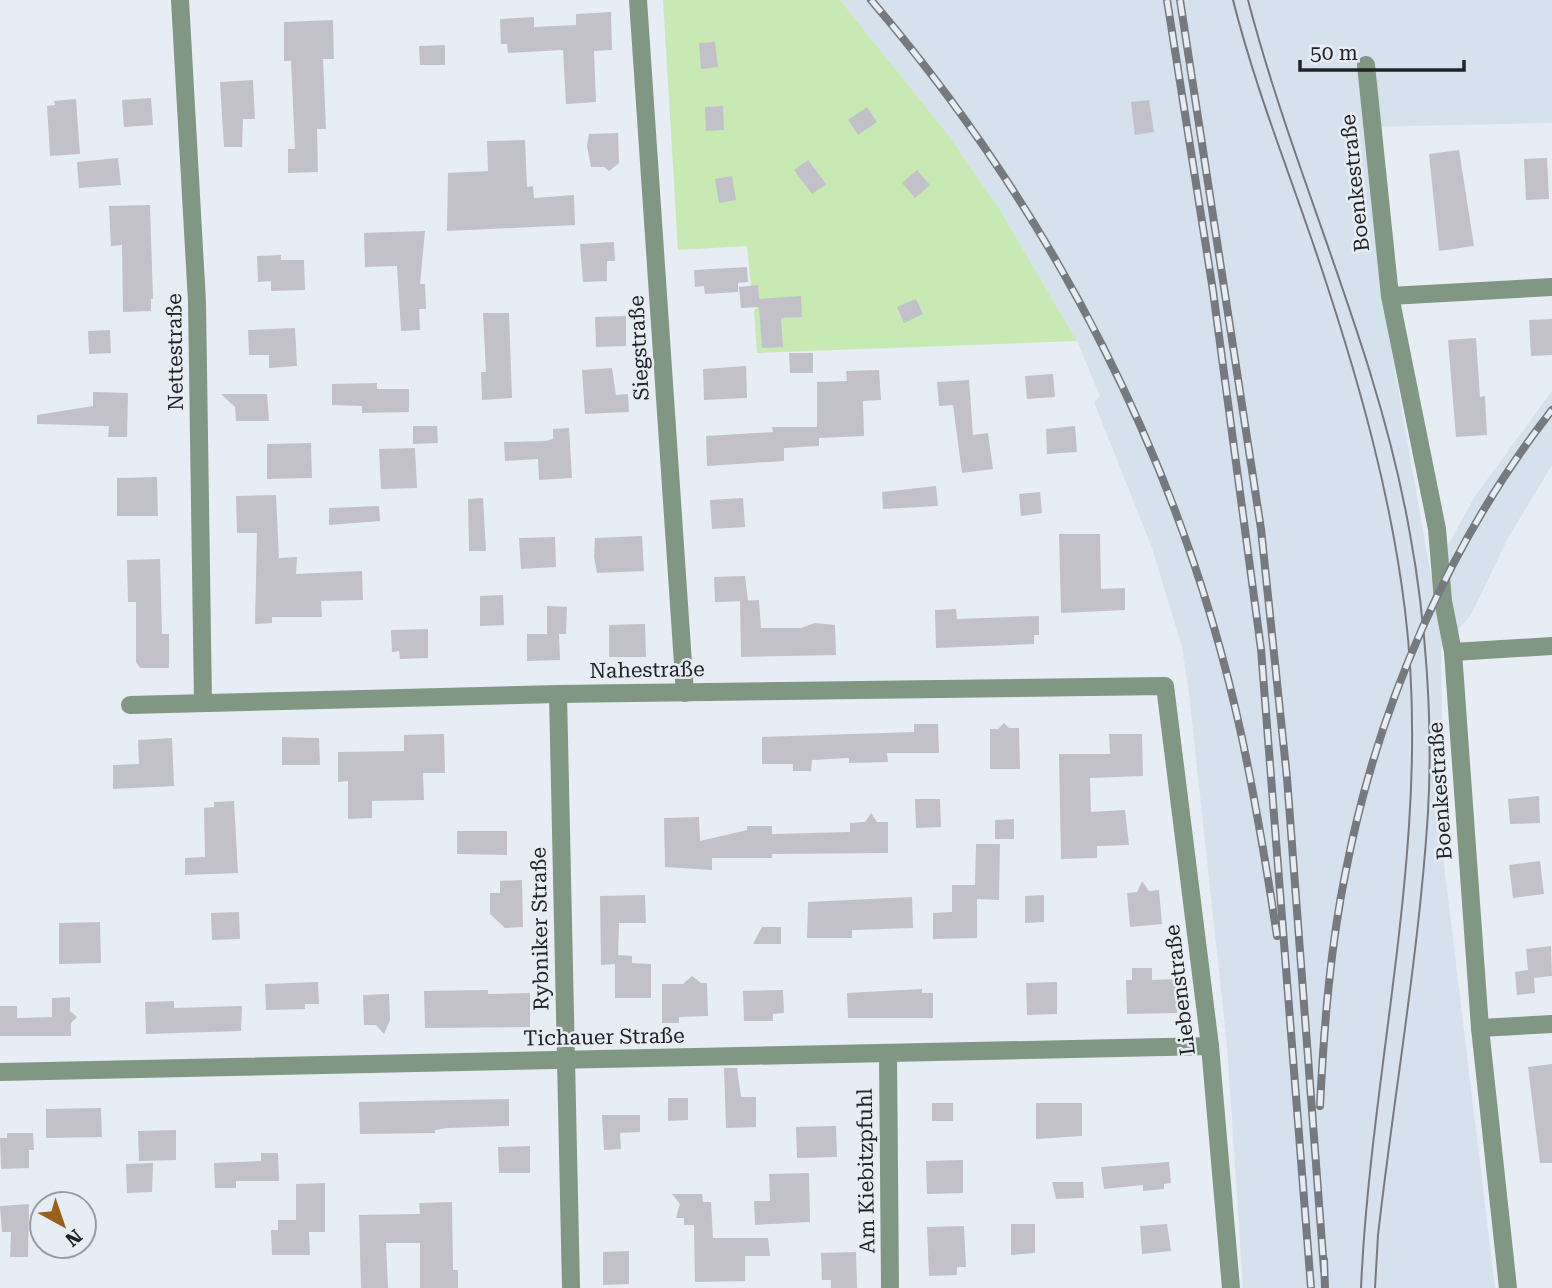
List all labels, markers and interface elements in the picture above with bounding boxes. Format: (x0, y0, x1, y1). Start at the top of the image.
scale bar (1300, 28, 1464, 72)
text: 50 m (1310, 41, 1358, 65)
street label: Boenkestraße (1336, 113, 1374, 253)
street label: Nettestraße (162, 293, 188, 411)
street label: Siegstraße (624, 295, 654, 401)
street label: Nahestraße (589, 657, 705, 683)
street label: Boenkestraße (1423, 721, 1457, 861)
street label: Rybniker Straße (527, 847, 553, 1011)
street label: Liebenstraße (1160, 923, 1200, 1057)
street label: Tichauer Straße (523, 1024, 685, 1050)
street label: Am Kiebitzpfuhl (853, 1088, 879, 1254)
north arrow (28, 1190, 98, 1260)
text: N (60, 1224, 87, 1251)

